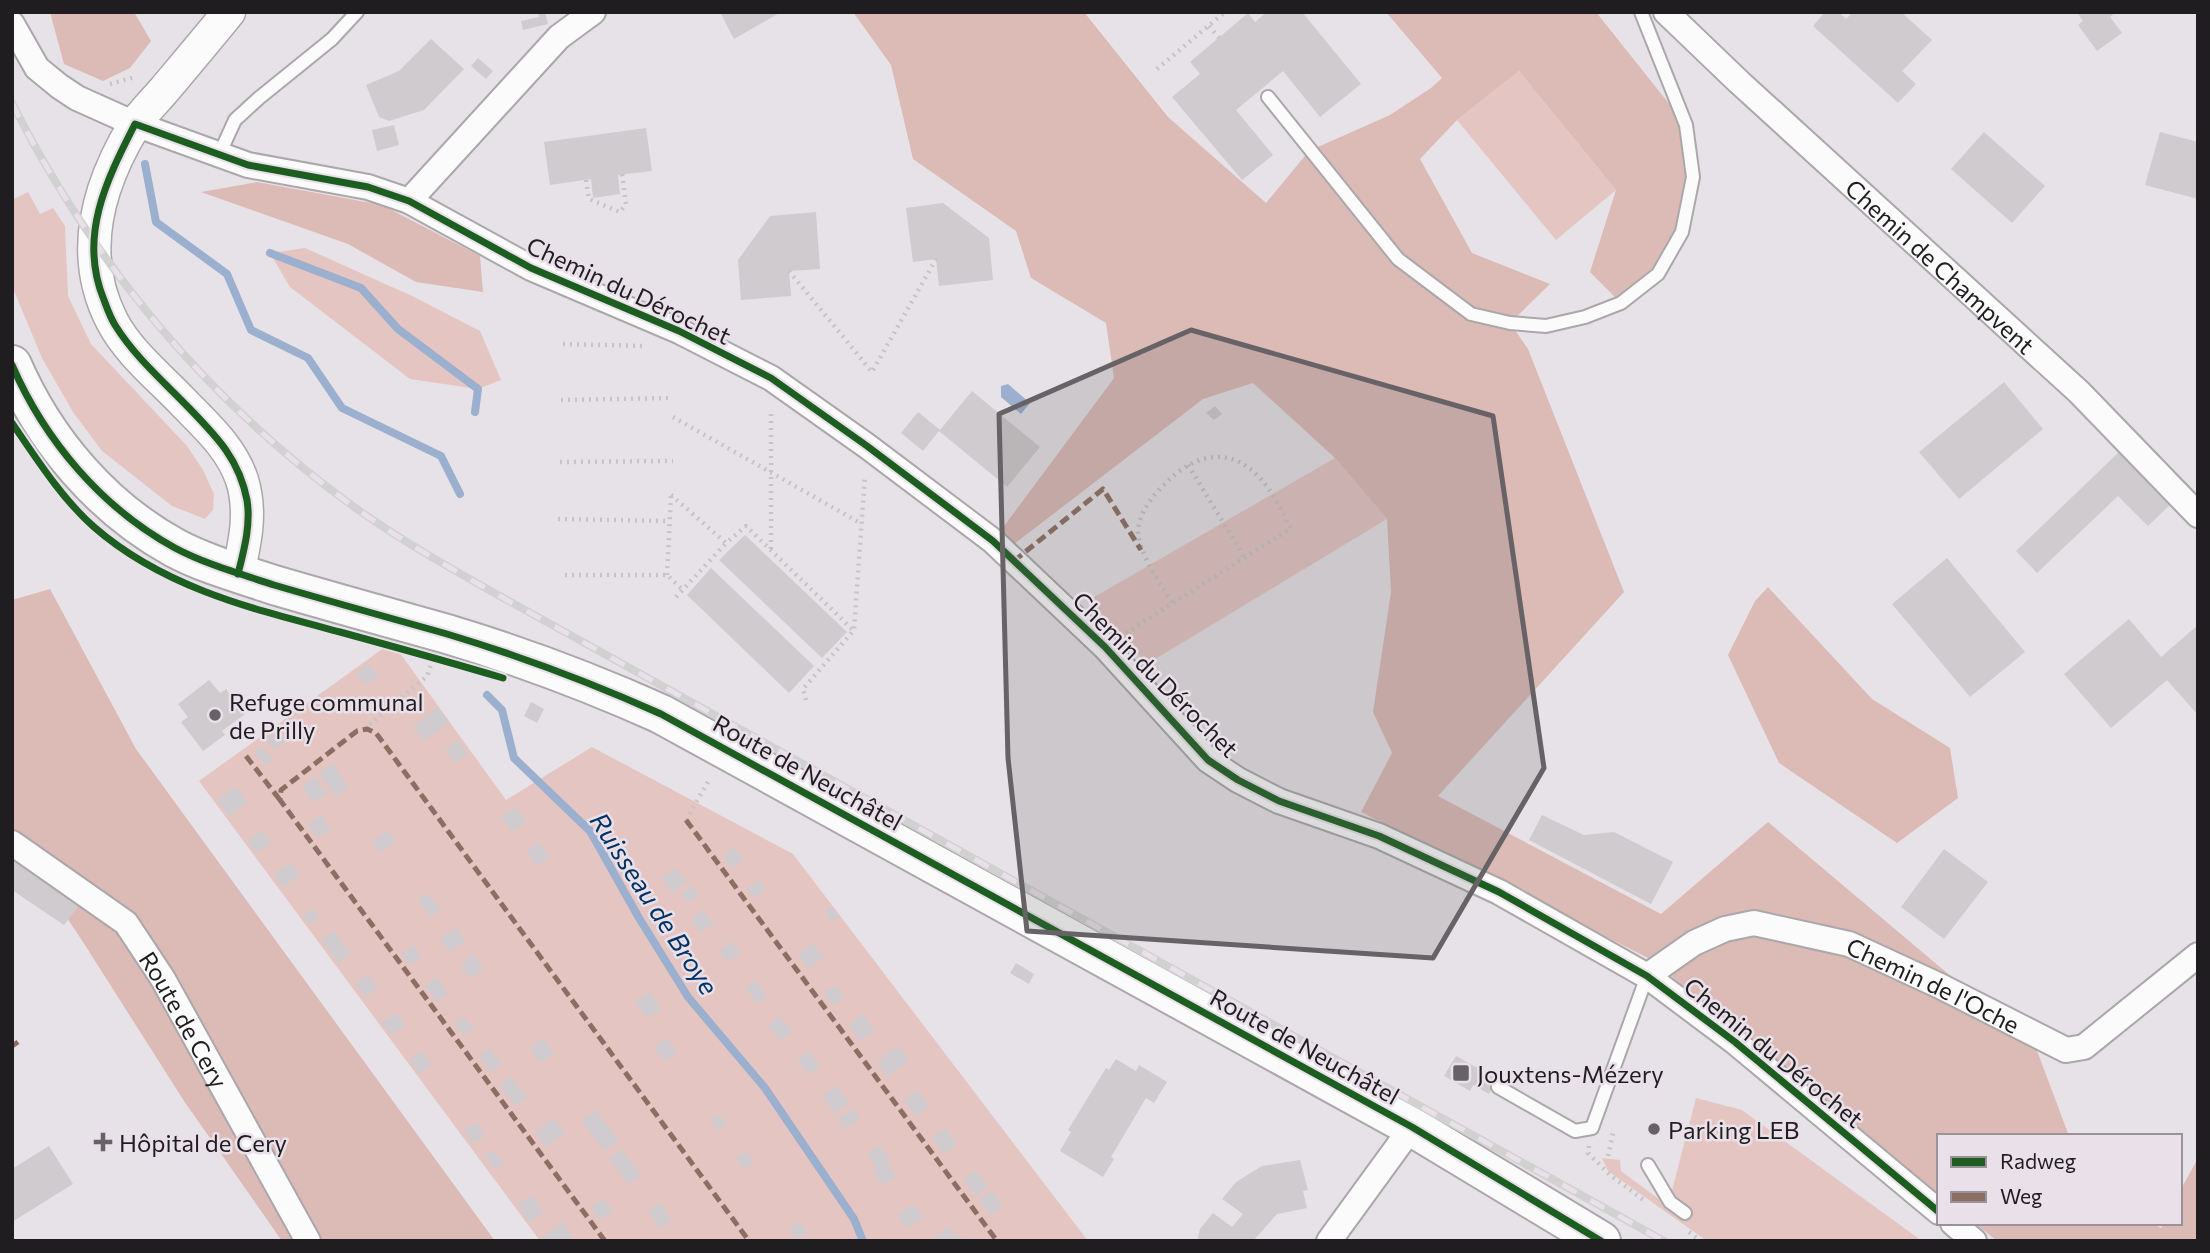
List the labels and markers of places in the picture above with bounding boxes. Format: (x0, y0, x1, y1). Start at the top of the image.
place label: Refuge communal de Prilly (229, 687, 424, 744)
marker: Refuge communal de Prilly (207, 707, 223, 723)
place label: Jouxtens-Mézery (1477, 1059, 1664, 1088)
marker: Jouxtens-Mézery (1451, 1063, 1471, 1083)
place label: Parking LEB (1668, 1115, 1799, 1144)
marker: Parking LEB (1646, 1121, 1662, 1137)
place label: Hôpital de Cery (119, 1128, 287, 1157)
marker: Hôpital de Cery (93, 1132, 113, 1152)

